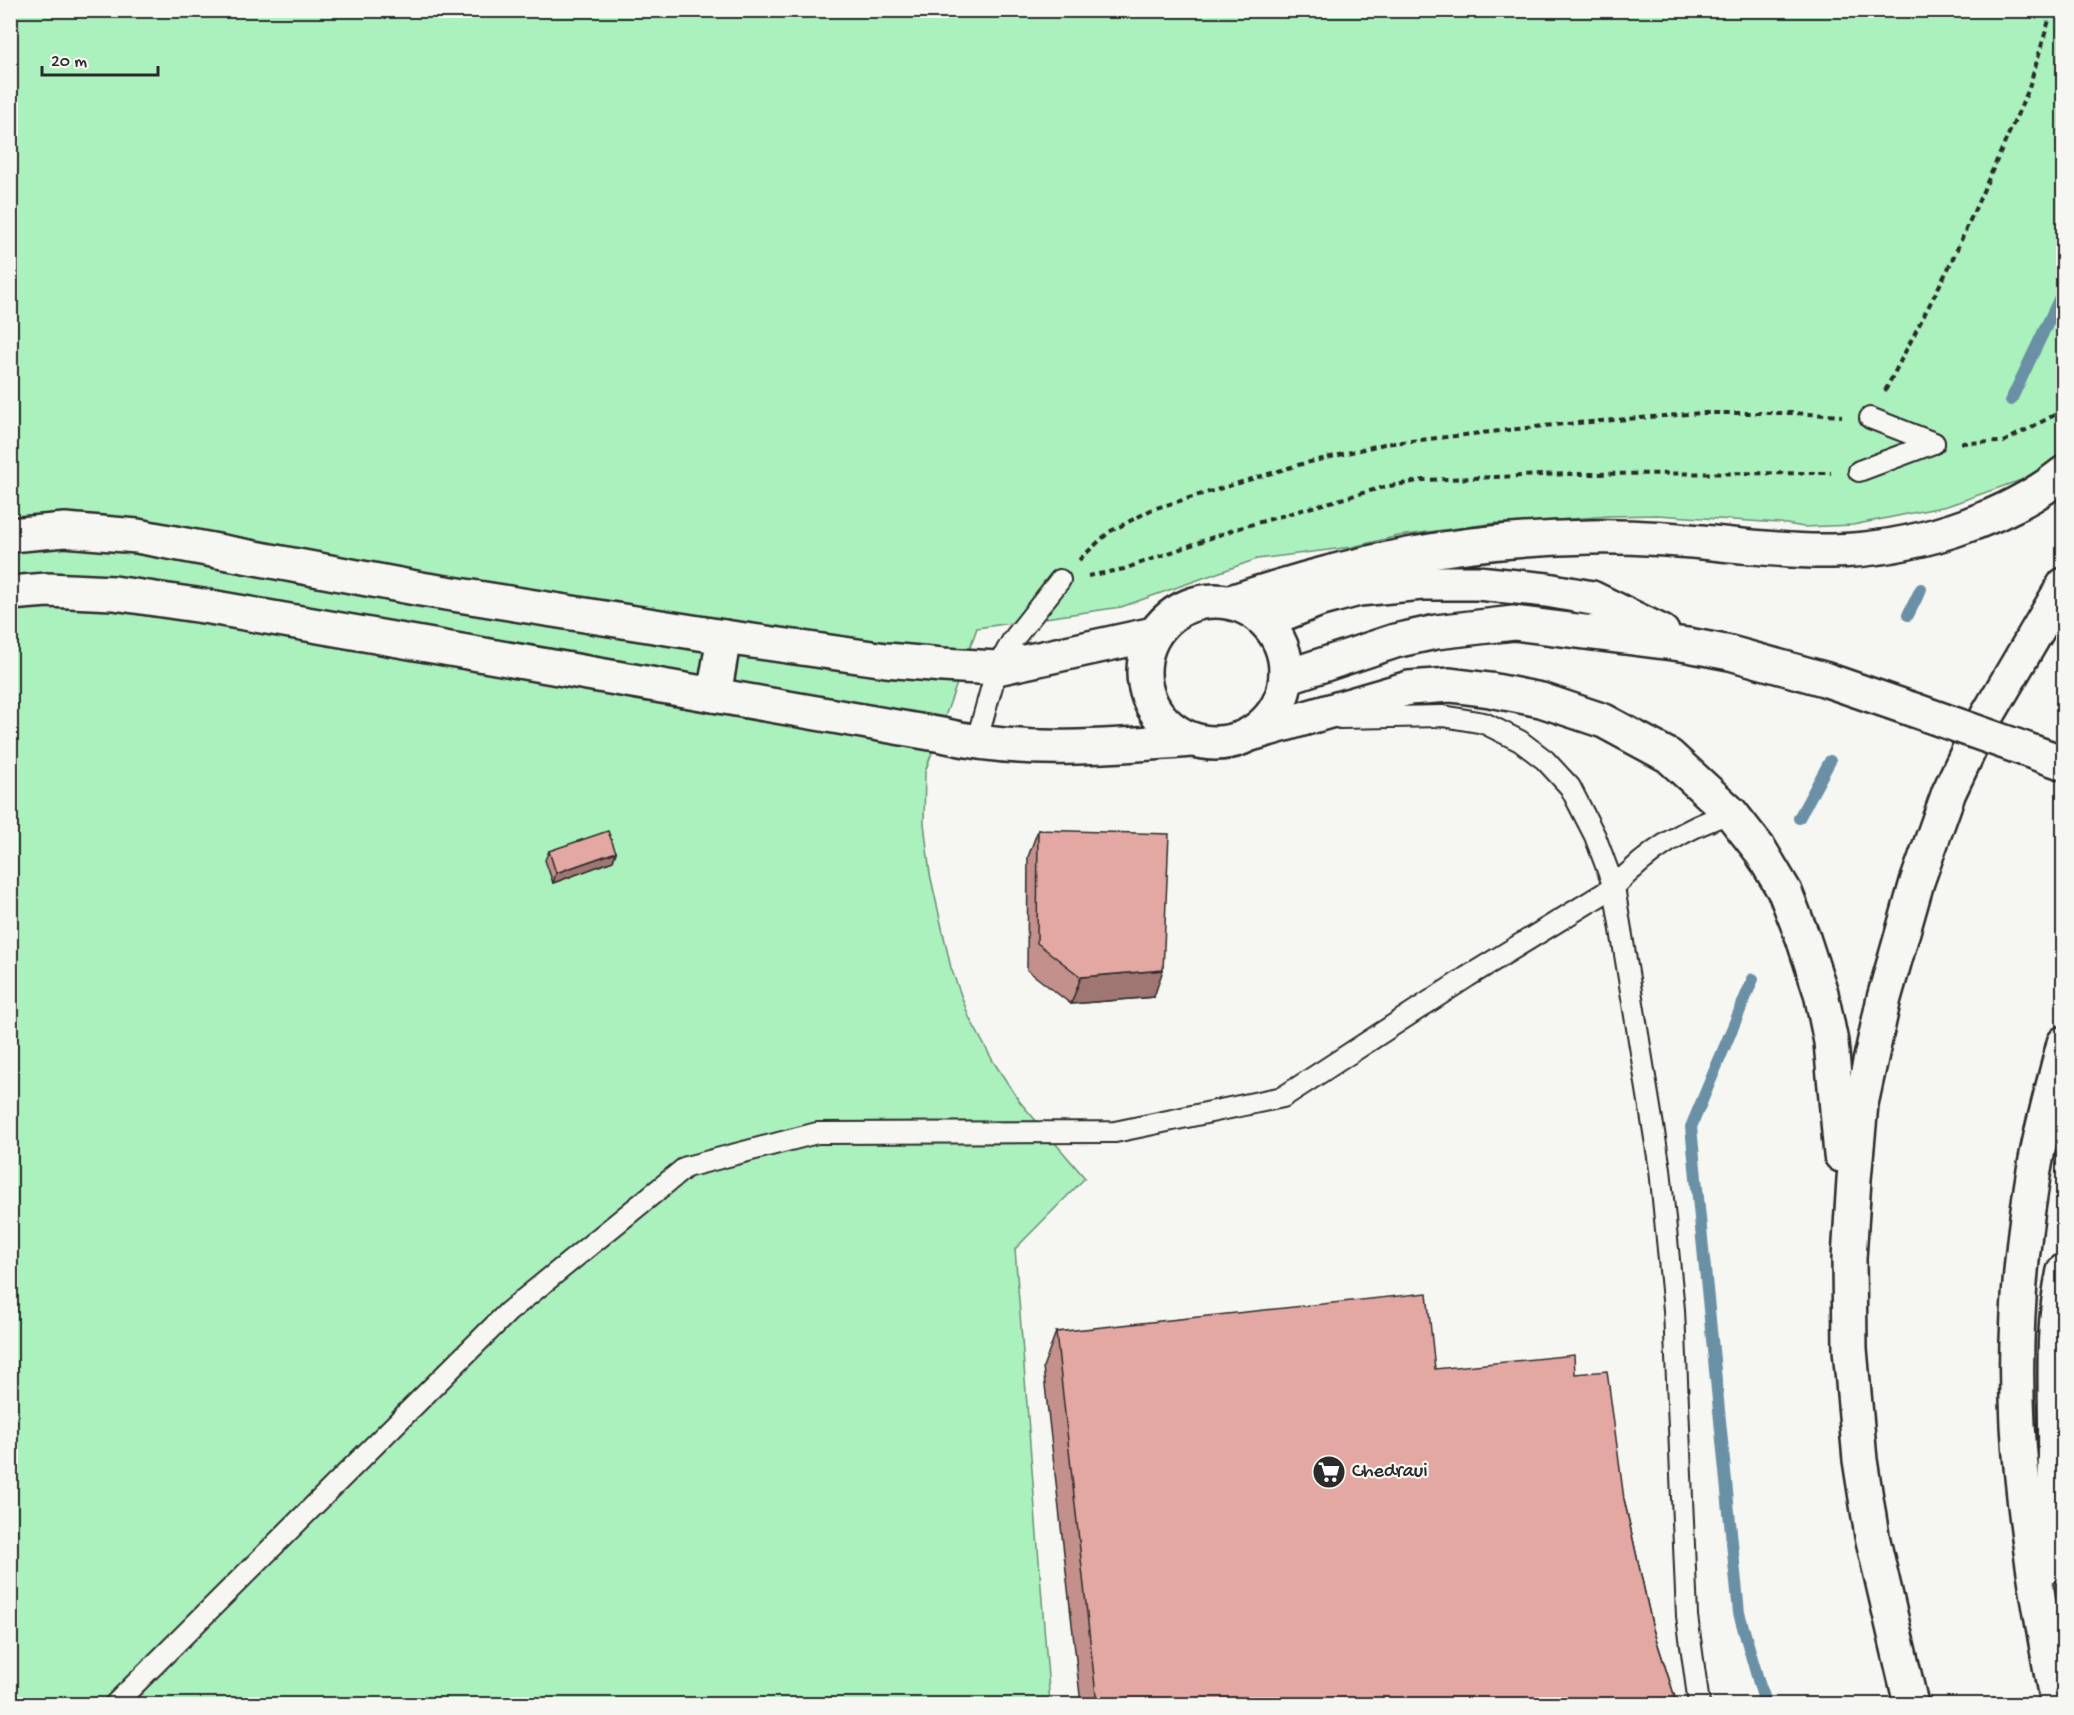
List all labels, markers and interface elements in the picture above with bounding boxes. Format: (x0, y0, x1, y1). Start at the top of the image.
scale bar (42, 39, 158, 77)
text: 20 m (51, 52, 87, 73)
supermarket icon: Chedraui (1311, 1454, 1347, 1490)
place label: Chedraui (1352, 1461, 1428, 1484)

